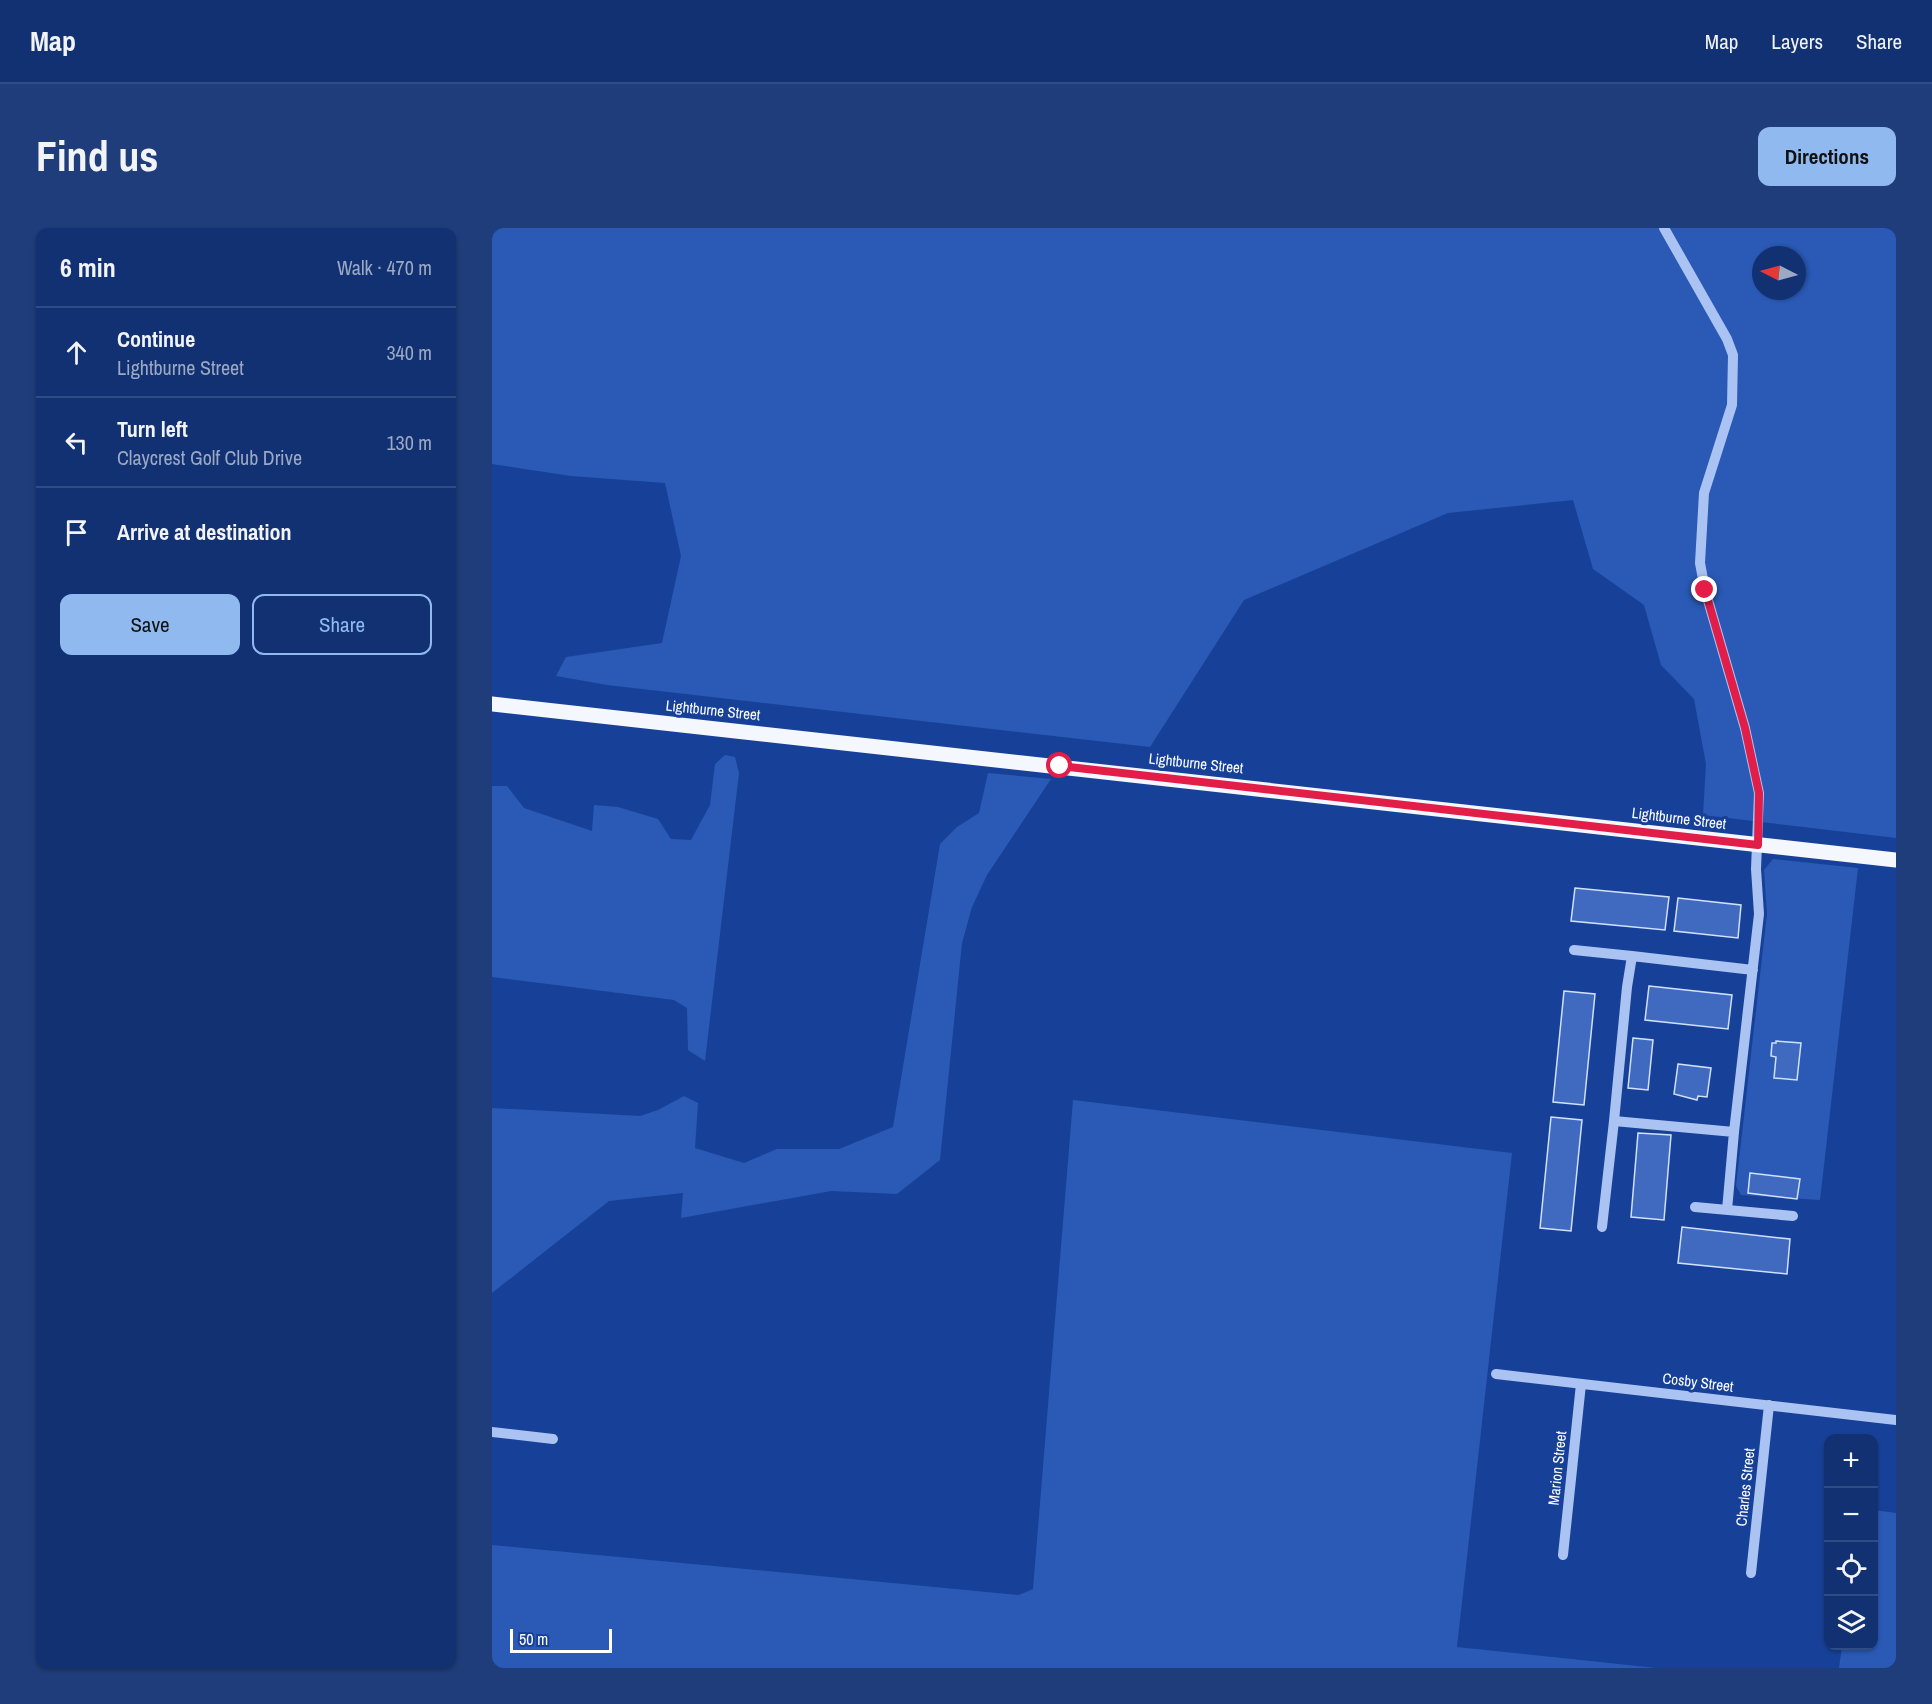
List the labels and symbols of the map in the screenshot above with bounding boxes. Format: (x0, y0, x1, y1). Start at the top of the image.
north arrow (1752, 246, 1806, 300)
route end (1691, 576, 1717, 602)
street label: Lightburne Street (665, 695, 762, 725)
street label: Lightburne Street (1148, 748, 1245, 778)
route start (1046, 752, 1072, 778)
street label: Lightburne Street (1631, 802, 1728, 834)
street label: Cosby Street (1661, 1367, 1735, 1397)
street label: Marion Street (1543, 1429, 1571, 1506)
street label: Charles Street (1730, 1446, 1760, 1527)
scale bar (510, 1626, 612, 1654)

